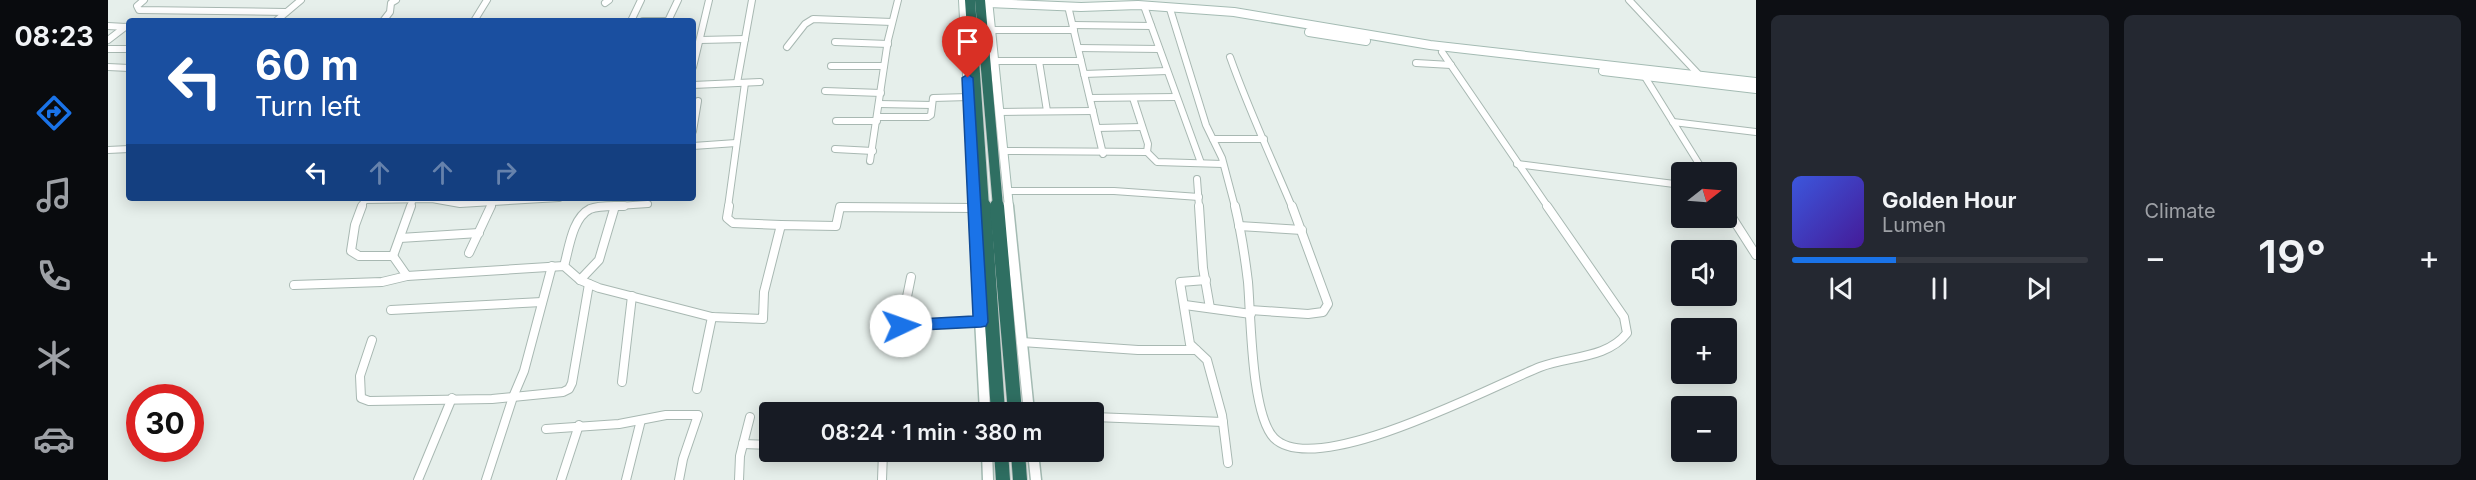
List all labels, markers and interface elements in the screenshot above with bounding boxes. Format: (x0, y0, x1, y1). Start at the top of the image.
pin (942, 16, 993, 78)
text: 08:23 (14, 20, 94, 53)
icon: arrive (951, 25, 984, 58)
text: 60 m (255, 39, 359, 90)
icon: left (156, 42, 234, 120)
text: Turn left (255, 90, 361, 123)
icon: directions (33, 92, 75, 134)
icon: left (300, 156, 333, 189)
icon: ahead (363, 156, 396, 189)
icon: ahead (426, 156, 459, 189)
icon: right (489, 156, 522, 189)
north arrow (1671, 162, 1737, 228)
map controls (1671, 162, 1737, 462)
icon: music (33, 174, 75, 216)
text: Golden Hour (1882, 187, 2016, 213)
text: Climate (2145, 199, 2216, 223)
text: Lumen (1882, 213, 1946, 237)
text: 19° (2258, 229, 2326, 284)
text: − (2145, 237, 2166, 277)
text: + (2418, 237, 2440, 277)
button: sound (1671, 240, 1737, 306)
icon: phone (33, 255, 75, 297)
icon: previous (1825, 272, 1858, 305)
icon: pause (1923, 272, 1956, 305)
icon: next (2022, 272, 2055, 305)
position arrow (869, 294, 933, 358)
button: + (1671, 318, 1737, 384)
icon: climate (33, 337, 75, 379)
speed limit sign: 30 (126, 384, 204, 462)
button: − (1671, 396, 1737, 462)
icon: car (33, 418, 75, 460)
text: 08:24 · 1 min · 380 m (821, 419, 1042, 445)

